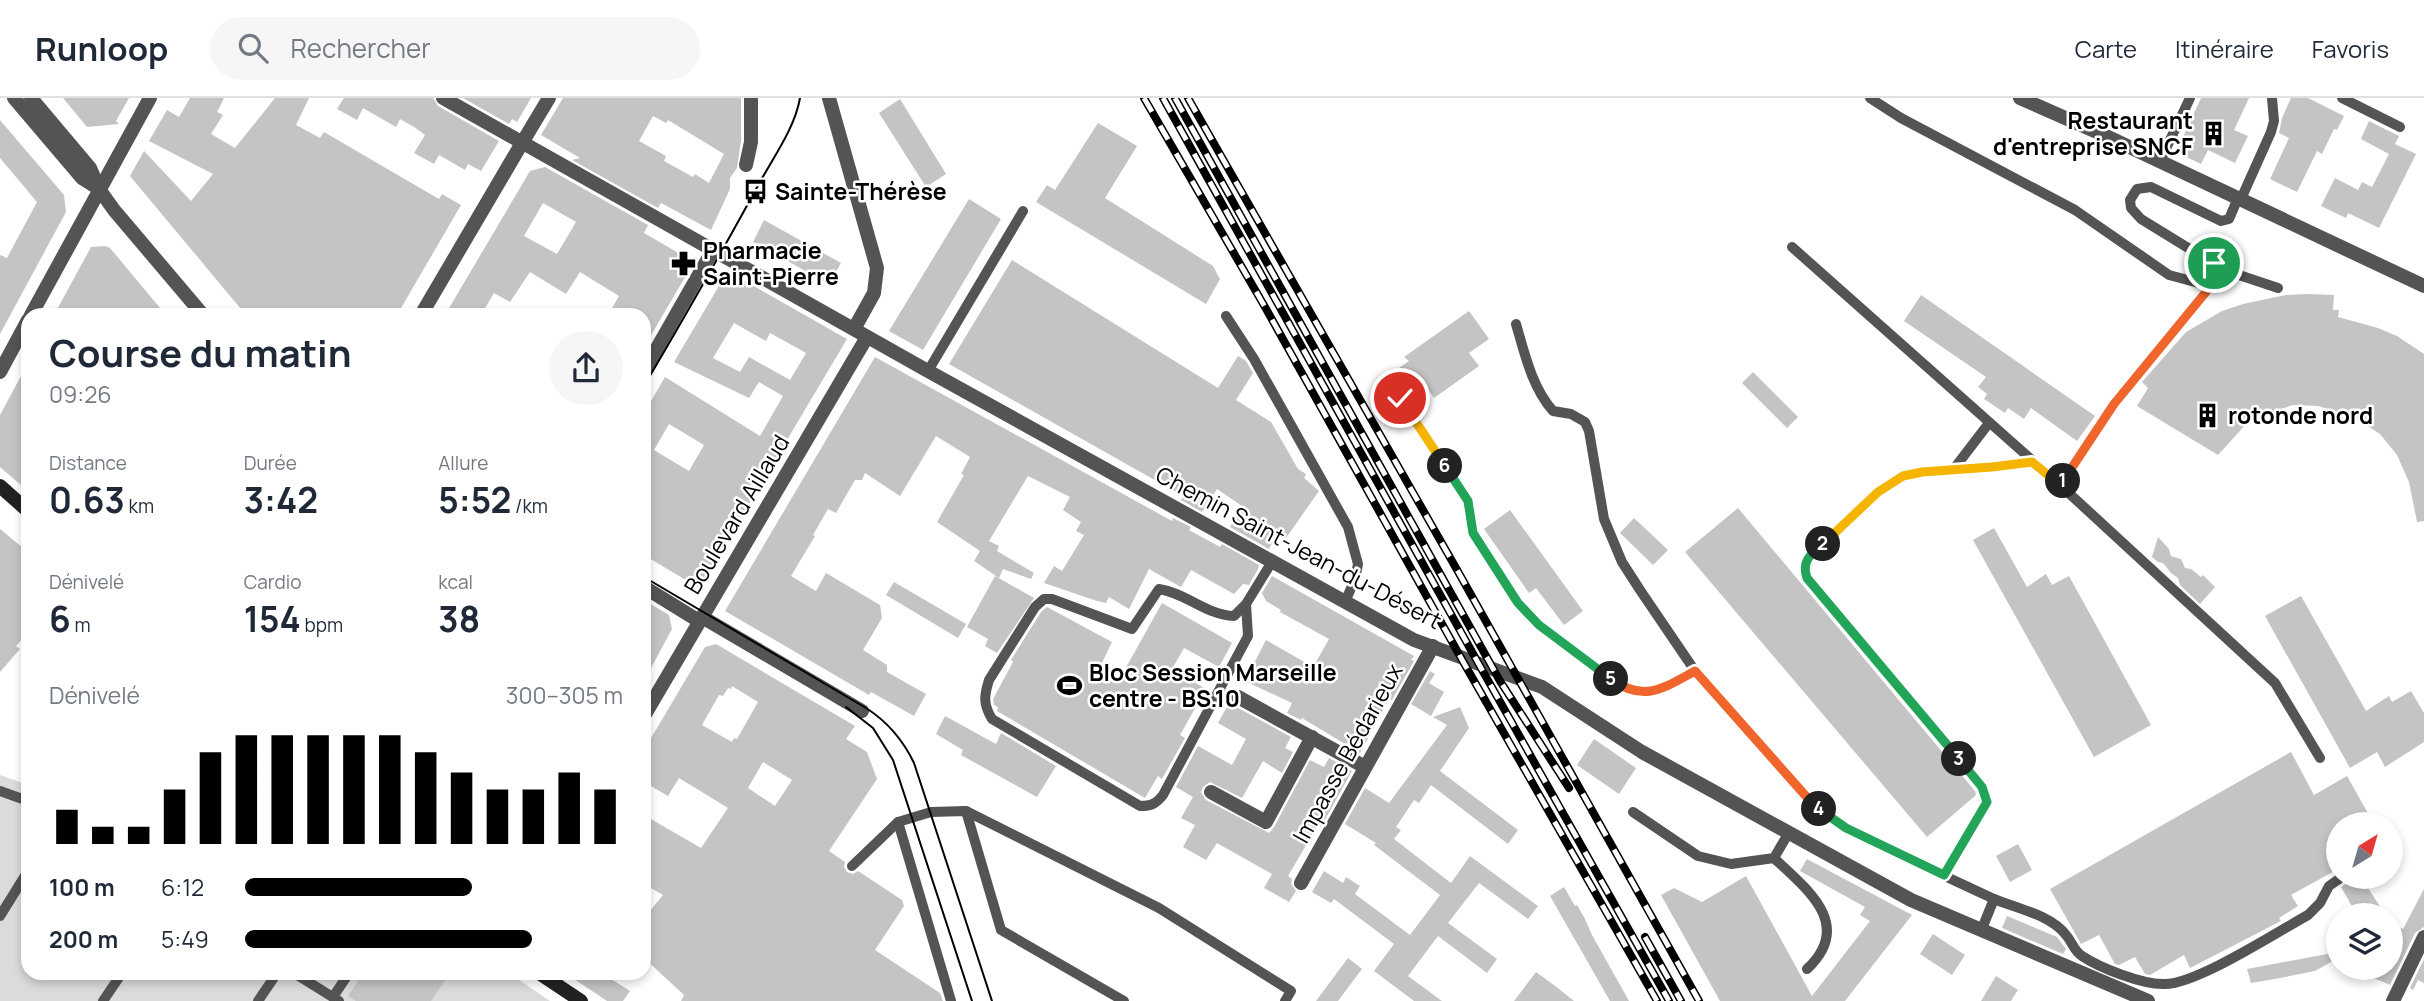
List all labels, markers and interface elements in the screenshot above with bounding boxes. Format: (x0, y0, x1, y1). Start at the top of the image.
search box (210, 17, 700, 80)
text: Runloop (35, 26, 168, 71)
icon: search (234, 29, 272, 67)
text: Rechercher (290, 30, 431, 66)
text: Carte (2075, 32, 2137, 65)
text: Itinéraire (2175, 32, 2274, 65)
text: Favoris (2312, 32, 2389, 65)
place label: Restaurant d'entreprise SNCF (1993, 104, 2193, 162)
building icon: Restaurant d'entreprise SNCF (2199, 119, 2227, 147)
place label: Sainte-Thérèse (775, 175, 947, 207)
bus stop icon: Sainte-Thérèse (741, 177, 769, 205)
pin (2184, 233, 2244, 293)
place label: Pharmacie Saint-Pierre (703, 234, 839, 292)
icon: arrive (2195, 244, 2233, 282)
pharmacy icon: Pharmacie Saint-Pierre (669, 249, 697, 277)
text: Course du matin (49, 326, 352, 378)
button: share (549, 331, 623, 405)
pin (1370, 368, 1430, 428)
text: 09:26 (49, 378, 112, 410)
icon: check (1381, 379, 1419, 417)
place label: rotonde nord (2228, 399, 2373, 431)
building icon: rotonde nord (2194, 401, 2222, 429)
street label: Boulevard Aillaud (676, 428, 796, 600)
pin: 6 (1428, 448, 1462, 484)
text: Distance (49, 450, 127, 476)
text: Durée (244, 450, 297, 476)
text: Allure (438, 450, 488, 476)
text: 6 (1439, 452, 1450, 478)
street label: Chemin Saint-Jean-du-Désert (1150, 458, 1448, 636)
pin: 1 (2046, 464, 2080, 498)
text: 1 (2058, 467, 2067, 493)
text: 0.63 (49, 476, 125, 524)
text: 3:42 (244, 476, 318, 524)
text: 5:52 (438, 476, 511, 524)
text: km (125, 493, 154, 519)
text: /km (511, 493, 548, 519)
pin: 2 (1806, 526, 1840, 562)
text: 2 (1817, 530, 1828, 556)
text: Dénivelé (49, 569, 124, 595)
text: Cardio (244, 569, 301, 595)
text: kcal (438, 569, 473, 595)
text: 6 (49, 595, 71, 643)
text: 154 (244, 595, 301, 643)
text: 38 (438, 595, 480, 643)
text: m (71, 612, 91, 638)
text: bpm (301, 612, 343, 638)
place label: Bloc Session Marseille centre - BS.10 (1089, 656, 1337, 714)
street label: Impasse Bédarieux (1284, 658, 1410, 848)
pin: 5 (1594, 662, 1628, 696)
text: 5 (1605, 665, 1616, 691)
sports icon: Bloc Session Marseille centre - BS.10 (1055, 671, 1083, 699)
text: Dénivelé (49, 679, 140, 711)
text: 300–305 m (506, 679, 623, 711)
pin: 3 (1941, 742, 1976, 776)
text: 3 (1953, 745, 1964, 771)
pin: 4 (1801, 792, 1836, 826)
text: 4 (1813, 795, 1824, 821)
north arrow (2326, 812, 2403, 889)
map controls (2326, 812, 2403, 980)
text: 100 m (49, 871, 115, 903)
text: 6:12 (161, 871, 204, 903)
button: layers (2326, 903, 2403, 980)
text: 200 m (49, 923, 118, 955)
text: 5:49 (161, 923, 209, 955)

